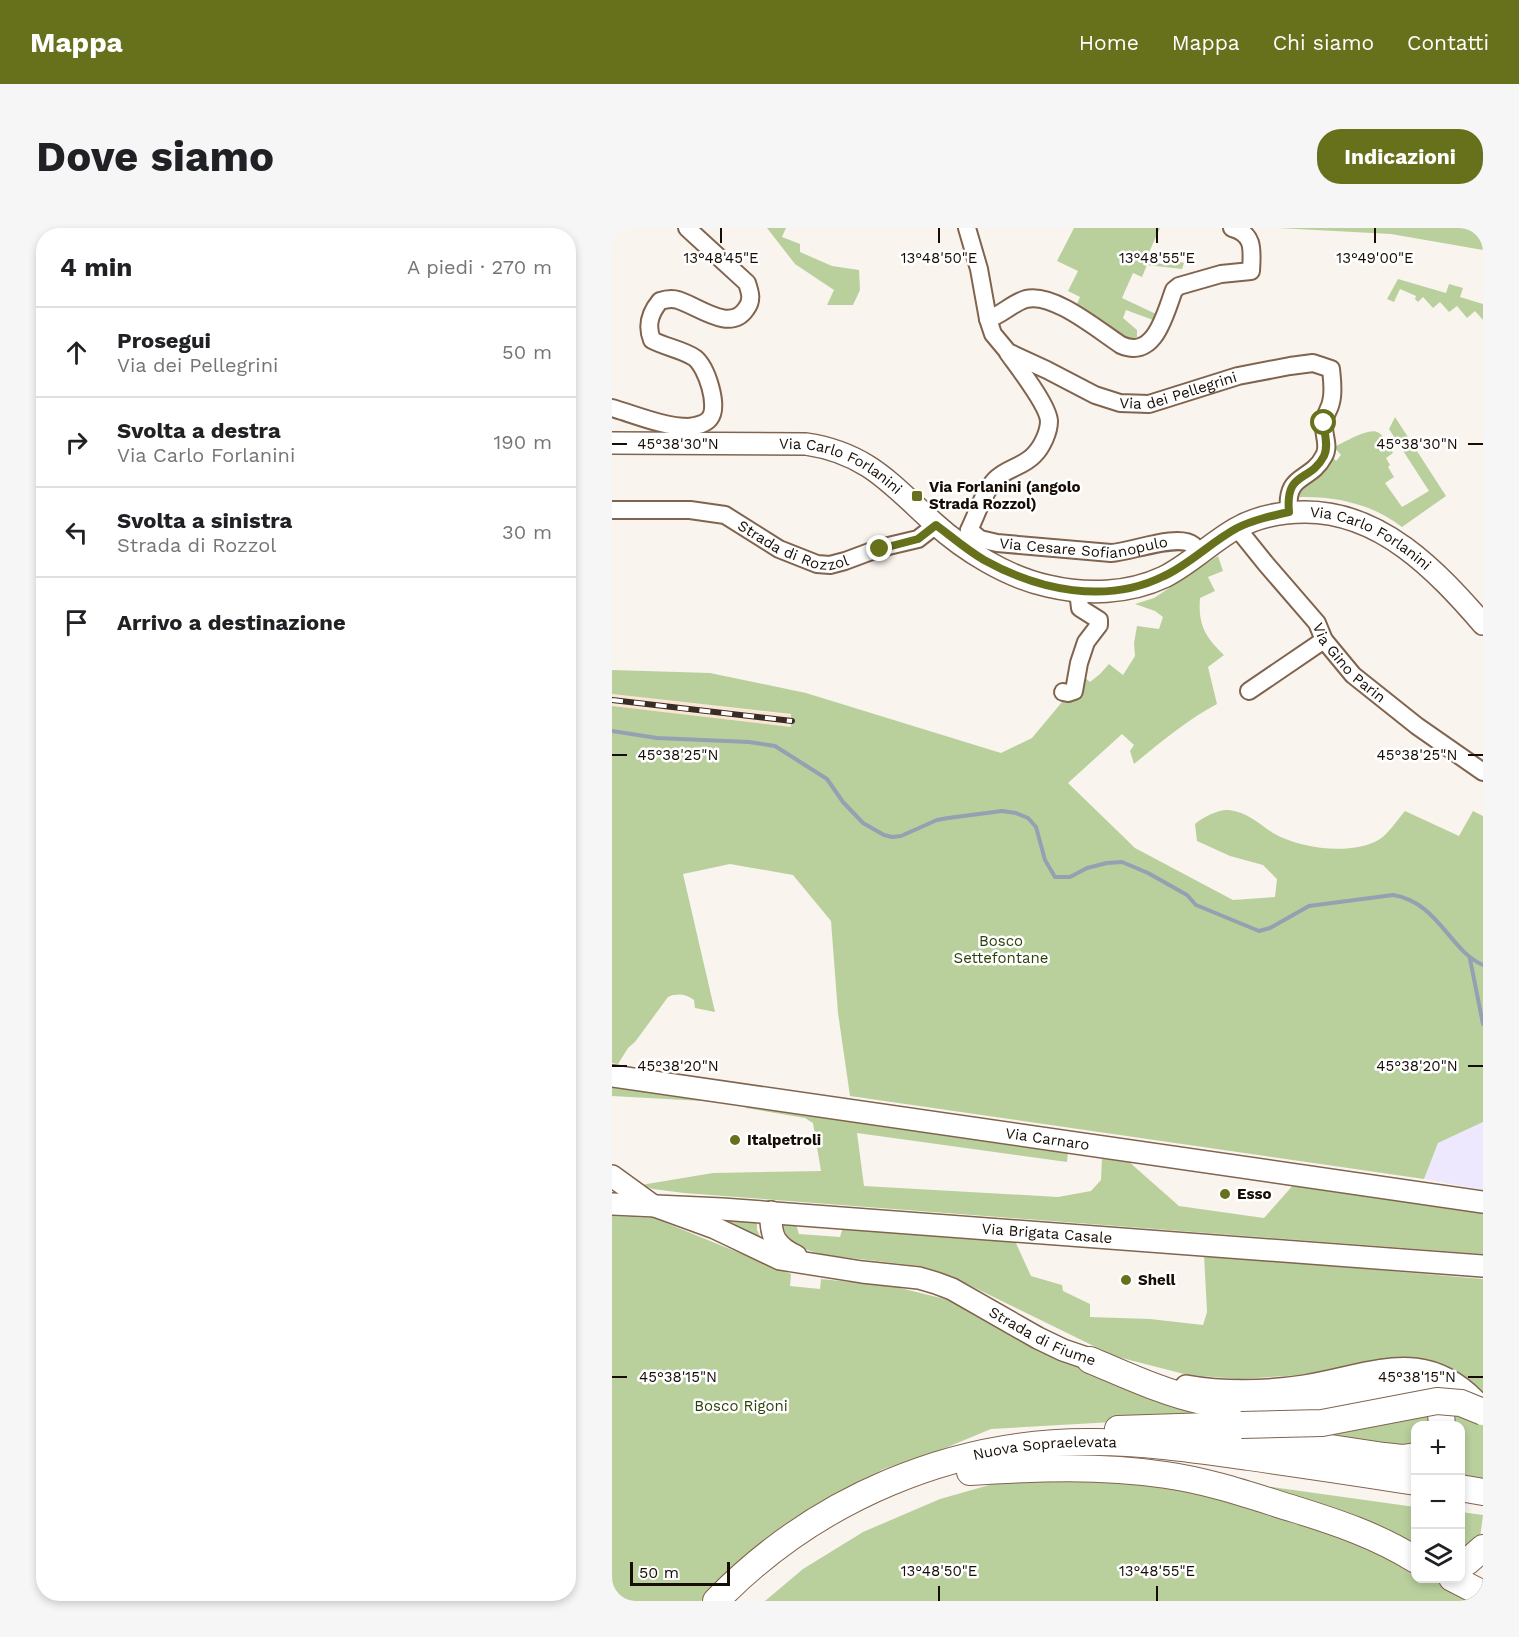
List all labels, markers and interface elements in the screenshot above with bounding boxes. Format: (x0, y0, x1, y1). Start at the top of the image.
text: Mappa (30, 26, 123, 59)
text: Home (1079, 30, 1139, 55)
text: Mappa (1172, 30, 1240, 55)
text: Chi siamo (1273, 30, 1374, 55)
text: Contatti (1407, 30, 1489, 55)
button: Indicazioni (1317, 129, 1483, 184)
text: Dove siamo (36, 132, 274, 181)
text: 13°48'45"E (683, 249, 759, 267)
text: 13°48'50"E (901, 249, 977, 267)
text: 13°48'55"E (1119, 249, 1195, 267)
text: 13°49'00"E (1336, 249, 1414, 267)
text: 4 min (60, 252, 132, 282)
text: A piedi · 270 m (407, 255, 552, 279)
text: Prosegui (117, 328, 211, 353)
icon: ahead (60, 336, 93, 369)
text: 50 m (502, 340, 552, 364)
text: Via dei Pellegrini (117, 353, 278, 377)
street label: Via dei Pellegrini (1119, 368, 1239, 413)
route start (1310, 409, 1336, 435)
text: Svolta a destra (117, 418, 281, 443)
icon: right (60, 426, 93, 459)
text: 190 m (494, 430, 552, 454)
text: 45°38'30"N (637, 435, 719, 453)
street label: Via Carlo Forlanini (779, 435, 906, 498)
text: 45°38'30"N (1376, 435, 1458, 453)
text: Via Carlo Forlanini (117, 443, 295, 467)
place label: Via Forlanini (angolo Strada Rozzol) (929, 478, 1081, 513)
marker: Via Forlanini (angolo Strada Rozzol) (910, 489, 924, 503)
street label: Via Carlo Forlanini (1309, 503, 1435, 574)
text: Svolta a sinistra (117, 508, 292, 533)
icon: left (60, 516, 93, 549)
street label: Strada di Rozzol (734, 516, 852, 574)
text: 30 m (502, 520, 552, 544)
text: Strada di Rozzol (117, 533, 276, 557)
street label: Via Cesare Sofianopulo (999, 533, 1169, 562)
route end (866, 535, 892, 561)
icon: arrive (60, 606, 93, 639)
text: Arrivo a destinazione (117, 610, 346, 635)
street label: Via Gino Parin (1309, 620, 1389, 706)
text: 45°38'25"N (638, 746, 718, 764)
text: 45°38'25"N (1377, 746, 1457, 764)
park label: Bosco Settefontane (954, 932, 1048, 967)
text: 45°38'20"N (637, 1057, 719, 1075)
text: 45°38'20"N (1376, 1057, 1458, 1075)
street label: Via Carnaro (1004, 1124, 1091, 1154)
place label: Italpetroli (747, 1131, 821, 1149)
marker: Italpetroli (728, 1133, 742, 1147)
place label: Esso (1237, 1185, 1271, 1203)
marker: Esso (1218, 1187, 1232, 1201)
street label: Via Brigata Casale (981, 1219, 1113, 1247)
place label: Shell (1138, 1271, 1176, 1289)
marker: Shell (1119, 1273, 1133, 1287)
street label: Strada di Fiume (986, 1303, 1098, 1370)
text: 45°38'15"N (639, 1368, 717, 1386)
text: 45°38'15"N (1378, 1368, 1456, 1386)
park label: Bosco Rigoni (694, 1397, 788, 1415)
map controls (1411, 1421, 1465, 1583)
button: + (1411, 1421, 1465, 1475)
street label: Nuova Sopraelevata (971, 1433, 1118, 1464)
button: − (1411, 1475, 1465, 1529)
button: layers (1411, 1529, 1465, 1583)
scale bar (630, 1559, 730, 1586)
text: 13°48'50"E (901, 1562, 977, 1580)
text: 13°48'55"E (1119, 1562, 1195, 1580)
text: 50 m (639, 1563, 679, 1582)

